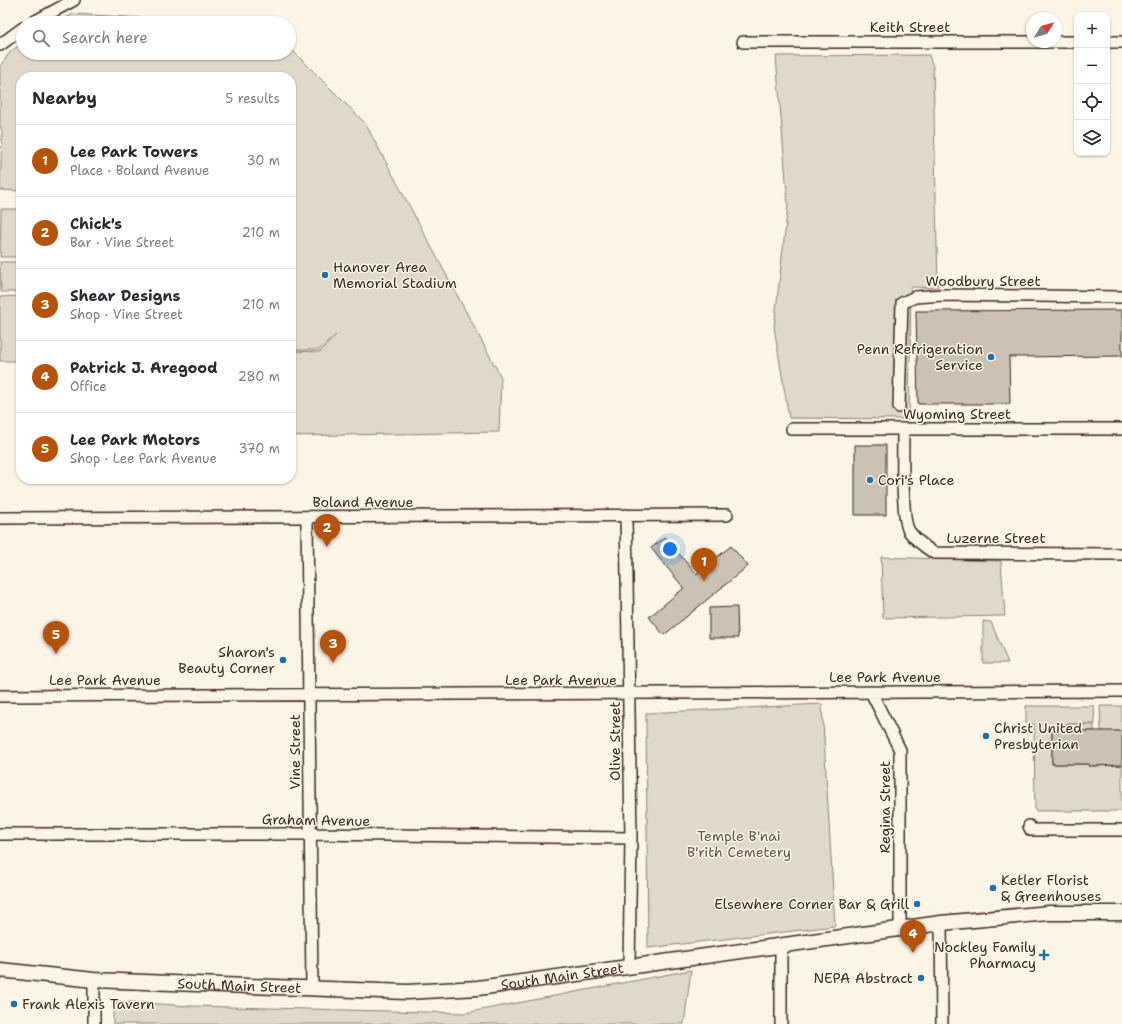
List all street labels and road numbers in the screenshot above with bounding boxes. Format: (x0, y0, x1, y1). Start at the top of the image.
street label: Keith Street (870, 18, 950, 36)
street label: Woodbury Street (925, 272, 1041, 290)
street label: Wyoming Street (903, 405, 1011, 423)
street label: Boland Avenue (312, 493, 414, 511)
street label: Luzerne Street (946, 529, 1046, 547)
street label: Lee Park Avenue (829, 668, 941, 686)
street label: Lee Park Avenue (49, 671, 161, 689)
street label: Lee Park Avenue (505, 671, 617, 689)
street label: Olive Street (606, 701, 624, 781)
street label: Vine Street (286, 714, 304, 790)
street label: Regina Street (876, 761, 894, 853)
street label: Graham Avenue (262, 810, 370, 830)
street label: South Main Street (500, 959, 625, 994)
street label: South Main Street (177, 974, 302, 997)

